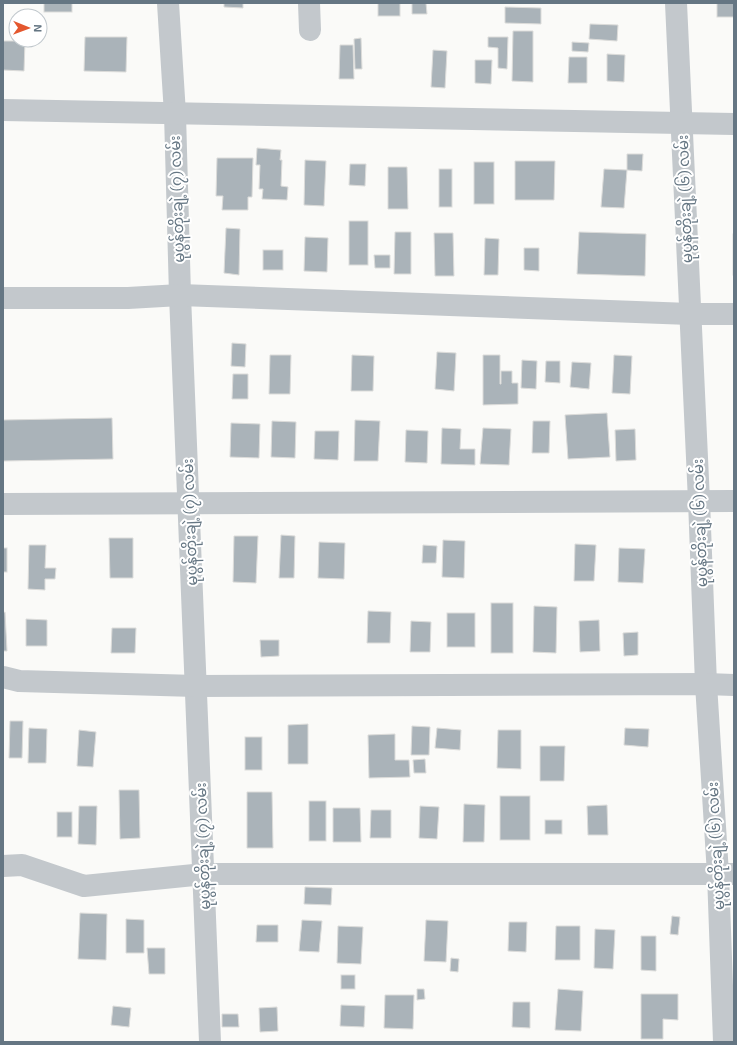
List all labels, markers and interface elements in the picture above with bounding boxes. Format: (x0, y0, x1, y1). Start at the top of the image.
north arrow (8, 8, 48, 48)
text: N (32, 24, 45, 32)
street label: မုပွန်တိုးချဲ့ (၆) လမ်း (673, 134, 699, 264)
street label: မုပွန်တိုးချဲ့ (၇) လမ်း (165, 135, 191, 263)
street label: မုပွန်တိုးချဲ့ (၇) လမ်း (178, 458, 204, 586)
street label: မုပွန်တိုးချဲ့ (၆) လမ်း (688, 458, 714, 588)
street label: မုပွန်တိုးချဲ့ (၆) လမ်း (703, 781, 731, 911)
street label: မုပွန်တိုးချဲ့ (၇) လမ်း (191, 782, 217, 910)

